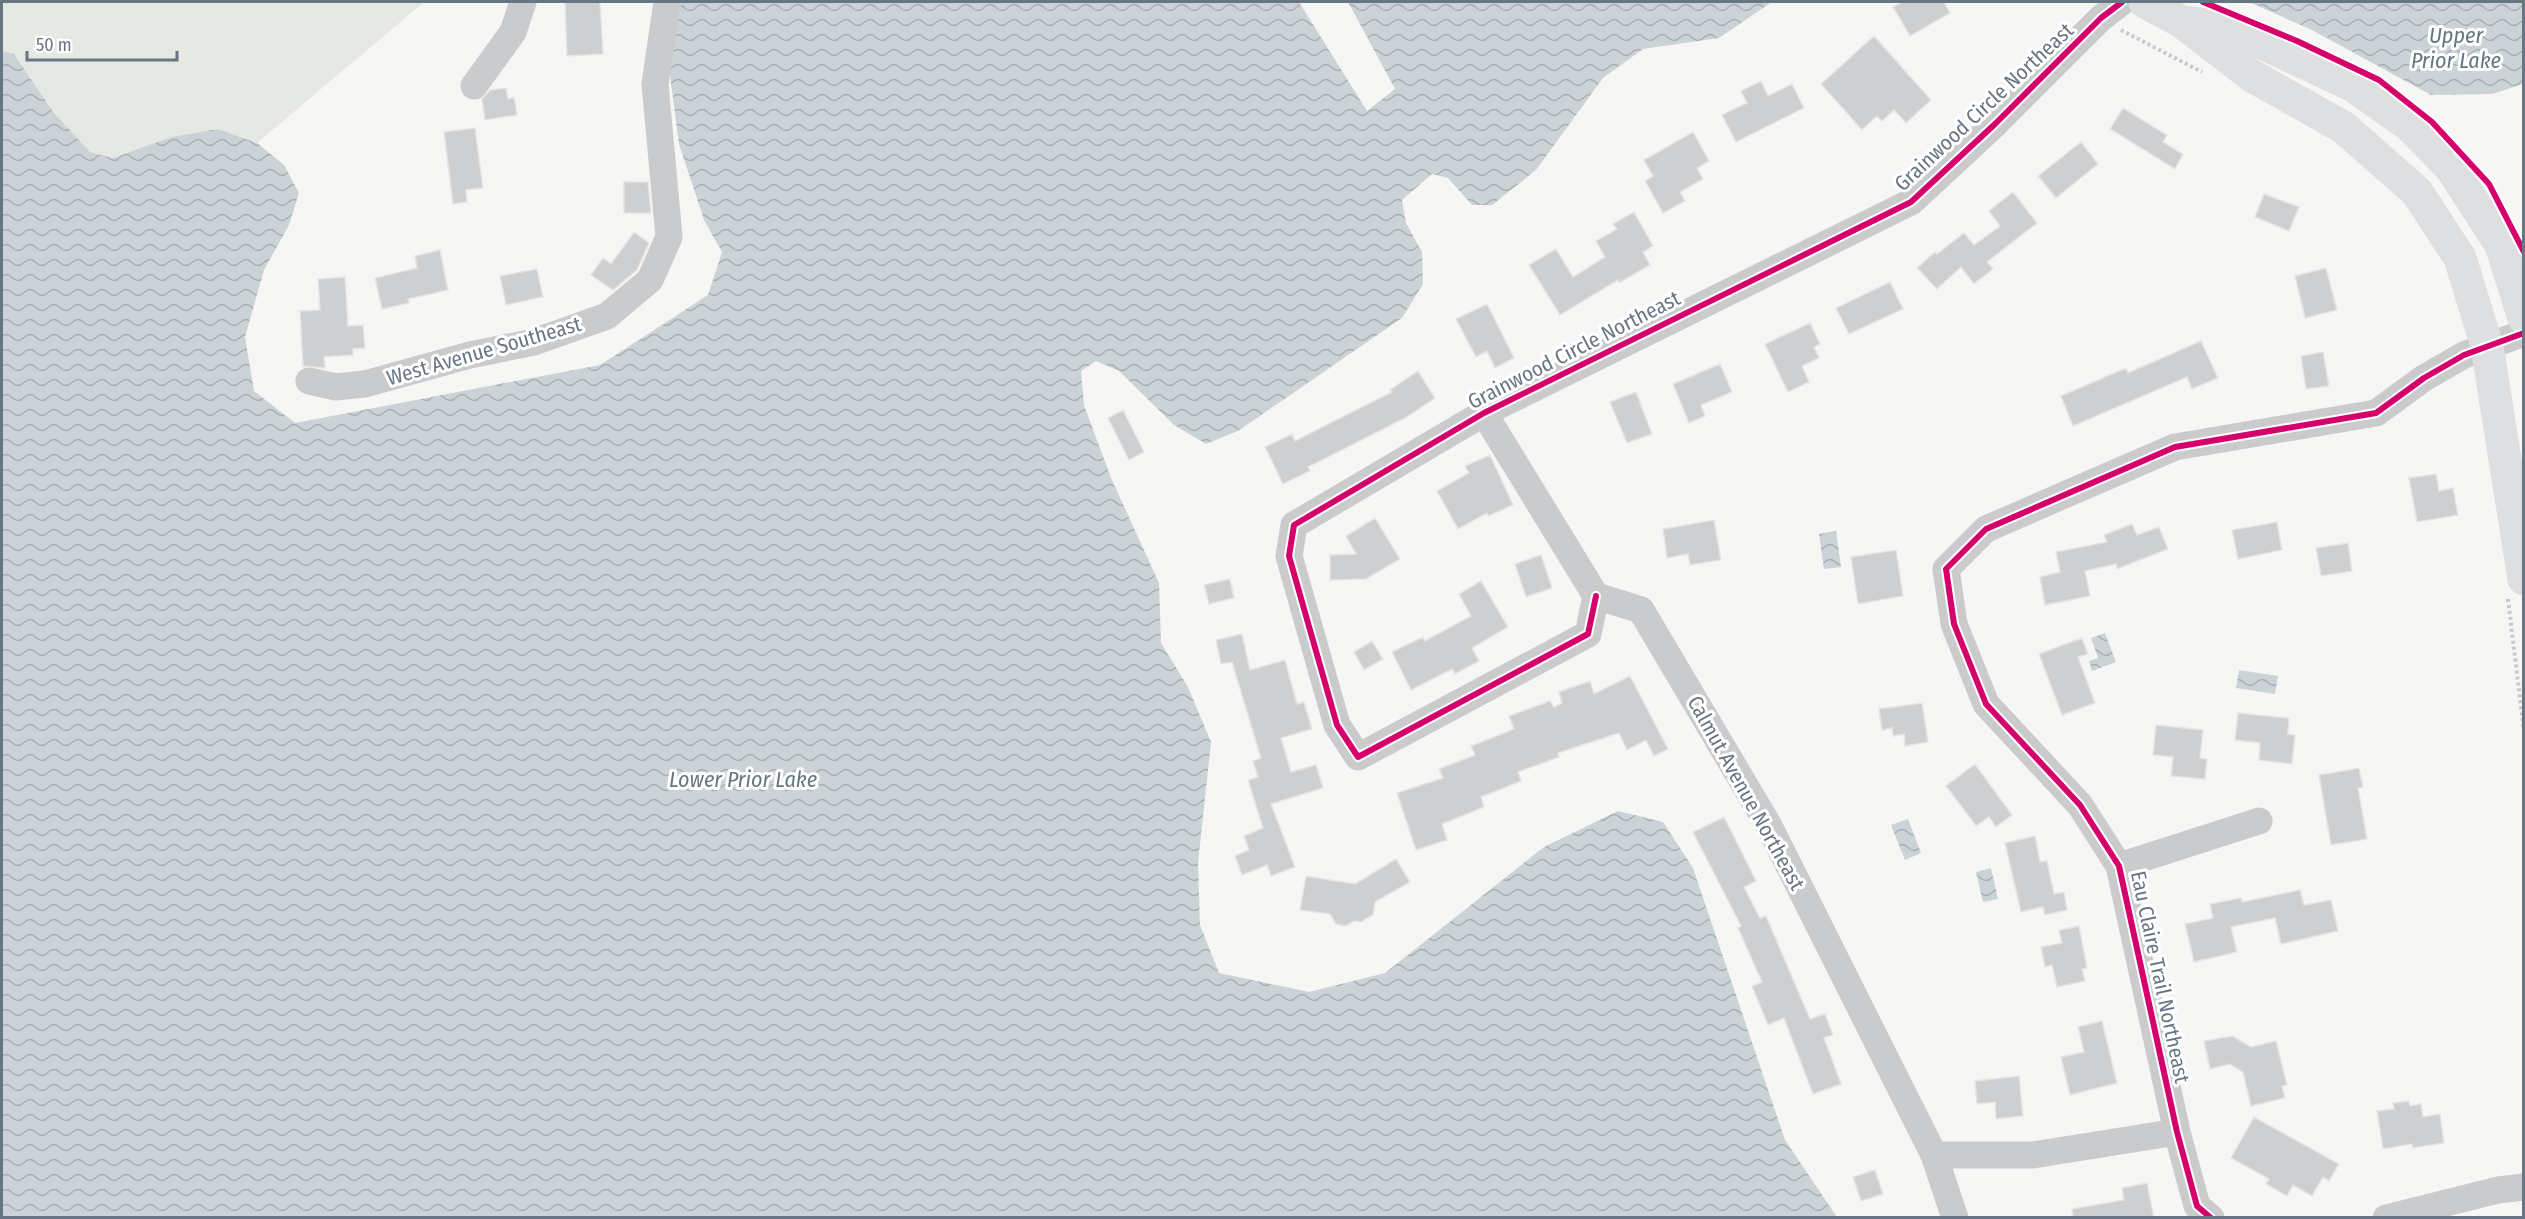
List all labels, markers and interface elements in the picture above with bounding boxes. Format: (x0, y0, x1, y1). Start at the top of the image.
street label: Grainwood Circle Northeast (1889, 17, 2079, 197)
water label: Upper Prior Lake (2411, 22, 2501, 74)
scale bar (27, 24, 177, 62)
text: 50 m (36, 34, 72, 56)
street label: Grainwood Circle Northeast (1463, 285, 1685, 415)
street label: West Avenue Southeast (384, 311, 584, 391)
street label: Calmut Avenue Northeast (1682, 691, 1810, 895)
water label: Lower Prior Lake (669, 766, 817, 793)
street label: Eau Claire Trail Northeast (2125, 868, 2195, 1086)

